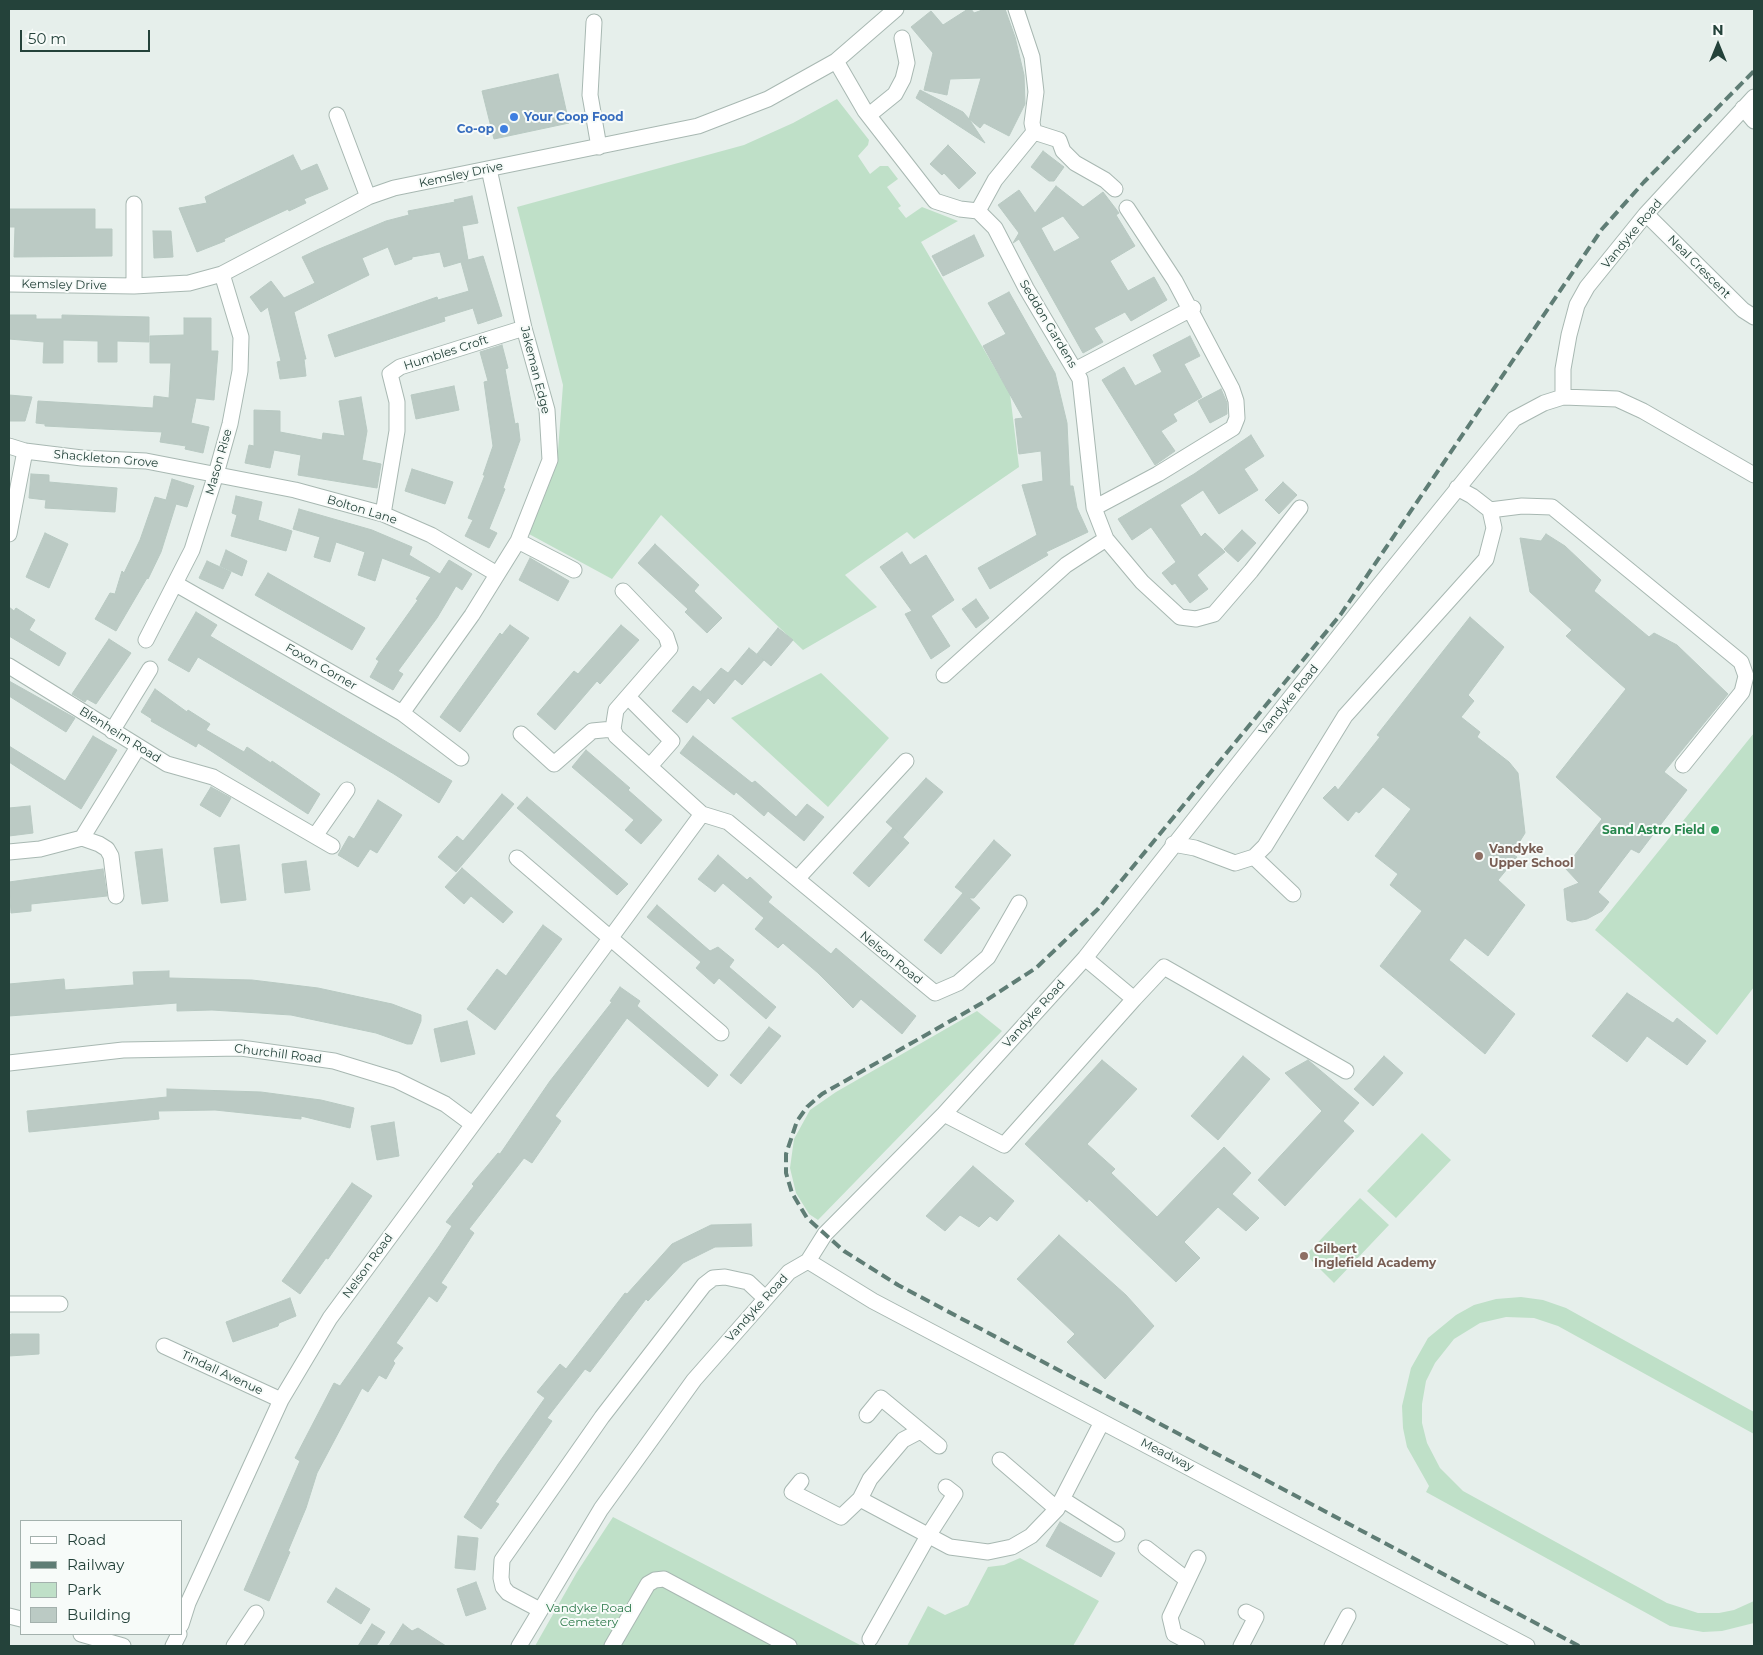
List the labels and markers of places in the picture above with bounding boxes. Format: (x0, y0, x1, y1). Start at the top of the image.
place label: Your Coop Food (524, 110, 623, 124)
marker: Your Coop Food (508, 111, 520, 123)
place label: Co-op (457, 122, 494, 136)
marker: Co-op (498, 123, 510, 135)
place label: Sand Astro Field (1602, 823, 1705, 837)
marker: Sand Astro Field (1709, 824, 1721, 836)
place label: Vandyke Upper School (1489, 842, 1574, 870)
marker: Vandyke Upper School (1473, 850, 1485, 862)
place label: Gilbert Inglefield Academy (1314, 1242, 1436, 1270)
marker: Gilbert Inglefield Academy (1298, 1250, 1310, 1262)

